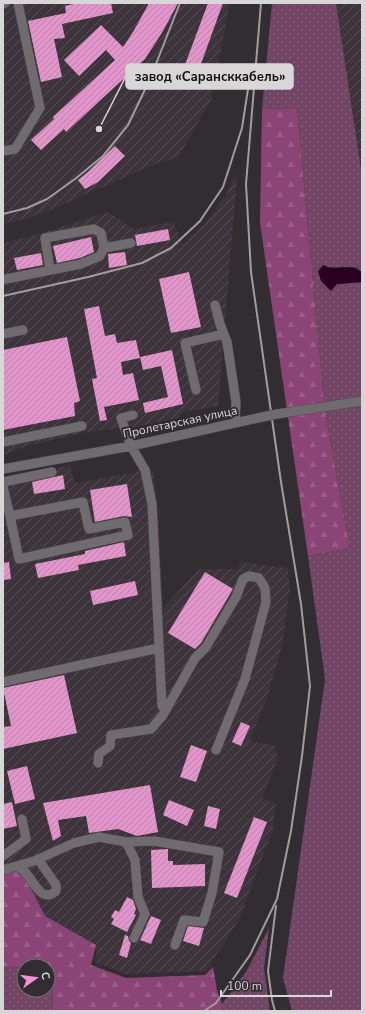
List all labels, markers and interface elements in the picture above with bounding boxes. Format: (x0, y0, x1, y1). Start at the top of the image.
callout: завод «Сарансккабель» (126, 64, 293, 89)
text: завод «Сарансккабель» (135, 68, 285, 86)
street label: Пролетарская улица (121, 402, 239, 442)
north arrow (16, 958, 56, 998)
text: С (37, 970, 54, 982)
scale bar (221, 972, 331, 998)
text: 100 m (227, 978, 262, 994)

